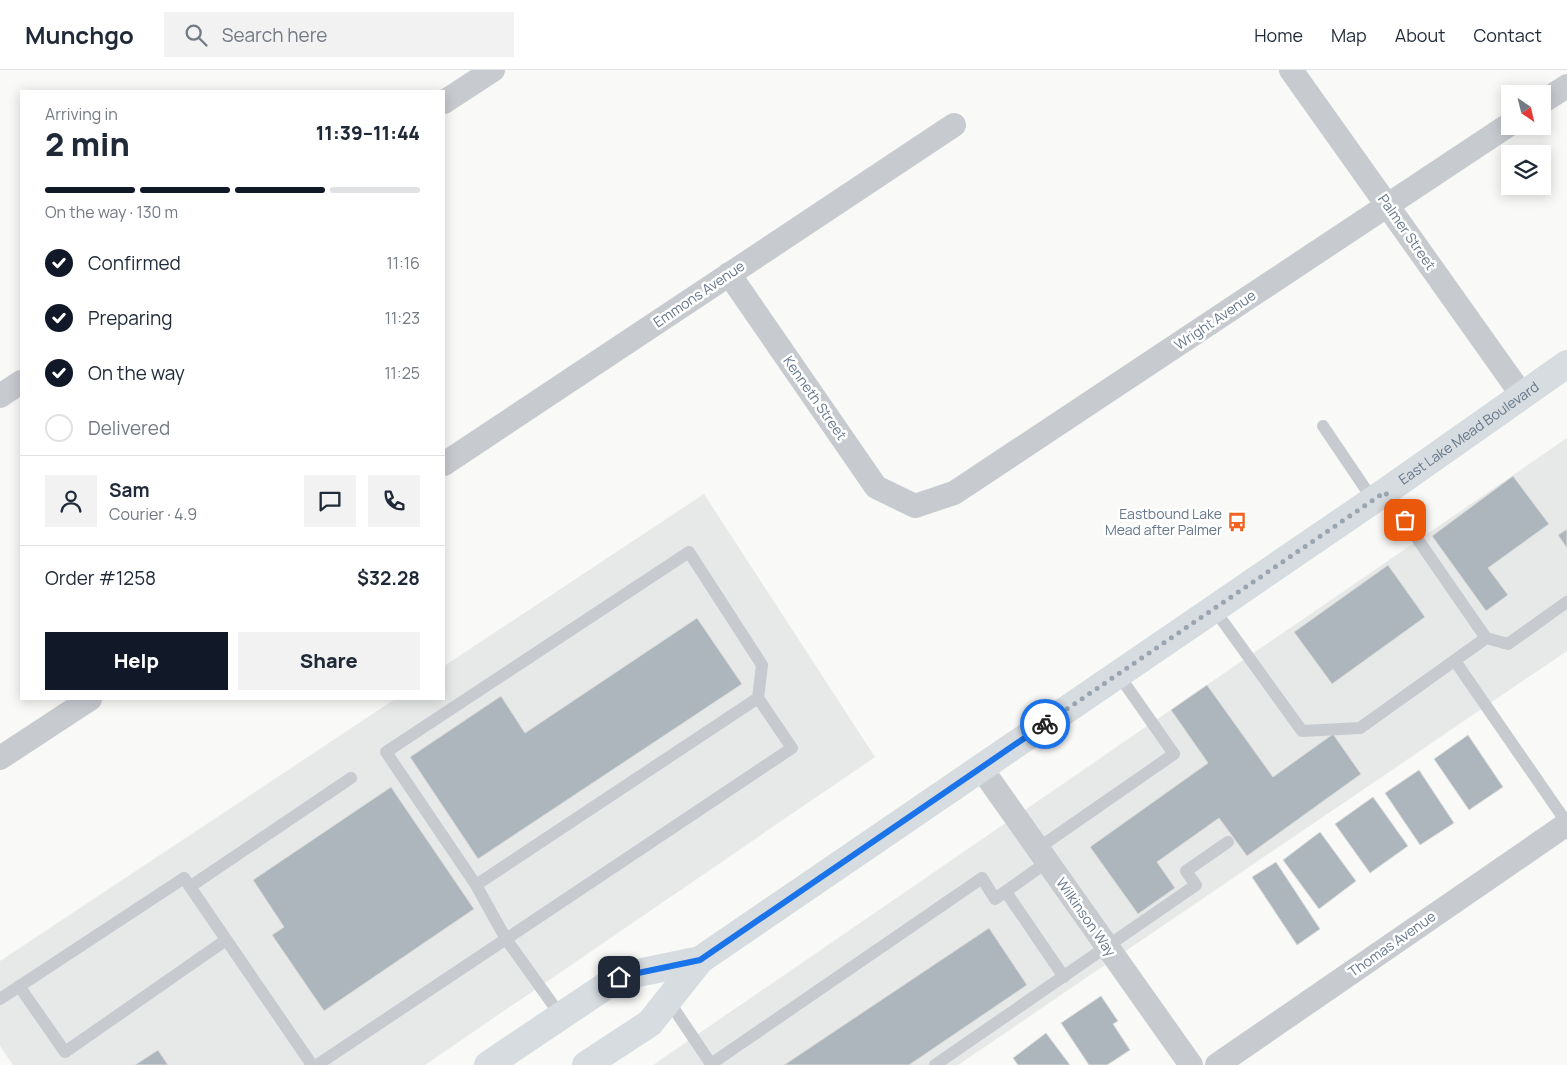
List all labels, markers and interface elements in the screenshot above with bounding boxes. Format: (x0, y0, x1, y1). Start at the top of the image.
search box (164, 12, 514, 57)
text: Munchgo (25, 18, 134, 51)
icon: search (182, 21, 210, 49)
text: Search here (222, 22, 327, 48)
text: Home (1254, 23, 1303, 47)
text: Map (1331, 23, 1367, 47)
text: About (1395, 23, 1445, 47)
text: Contact (1473, 23, 1542, 47)
north arrow (1501, 85, 1551, 135)
map controls (1501, 85, 1551, 195)
text: Arriving in (45, 103, 118, 125)
text: 11:39–11:44 (316, 120, 420, 146)
text: 2 min (45, 122, 130, 166)
button: layers (1501, 145, 1551, 195)
street label: Palmer Street (1374, 190, 1441, 274)
text: On the way · 130 m (45, 201, 178, 223)
icon: check (45, 249, 73, 277)
text: Confirmed (88, 250, 181, 276)
text: 11:16 (387, 252, 420, 274)
street label: Emmons Avenue (649, 256, 748, 331)
street label: Wright Avenue (1170, 285, 1259, 354)
icon: check (45, 304, 73, 332)
text: Preparing (88, 305, 173, 331)
text: 11:23 (385, 307, 420, 329)
street label: Kenneth Street (779, 352, 852, 444)
icon: check (45, 359, 73, 387)
text: On the way (88, 360, 185, 386)
text: 11:25 (384, 362, 420, 384)
street label: East Lake Mead Boulevard (1395, 377, 1542, 489)
text: Delivered (88, 415, 170, 441)
button: person (45, 475, 97, 527)
button: chat (304, 475, 356, 527)
button: phone (368, 475, 420, 527)
text: Sam (109, 477, 150, 503)
pin (1384, 499, 1426, 541)
text: Courier · 4.9 (109, 503, 197, 525)
place label: Eastbound Lake Mead after Palmer (1105, 504, 1222, 539)
icon: bag (1391, 506, 1419, 534)
bus stop icon: Eastbound Lake Mead after Palmer (1226, 511, 1248, 533)
text: Order #1258 (45, 565, 156, 591)
text: $32.28 (357, 565, 420, 591)
button: Help (45, 632, 228, 690)
button: Share (238, 632, 420, 690)
courier (1020, 699, 1070, 749)
icon: bike (1031, 710, 1059, 738)
street label: Wilkinson Way (1052, 874, 1121, 960)
street label: Thomas Avenue (1344, 906, 1439, 981)
pin (598, 956, 640, 998)
icon: home (605, 963, 633, 991)

